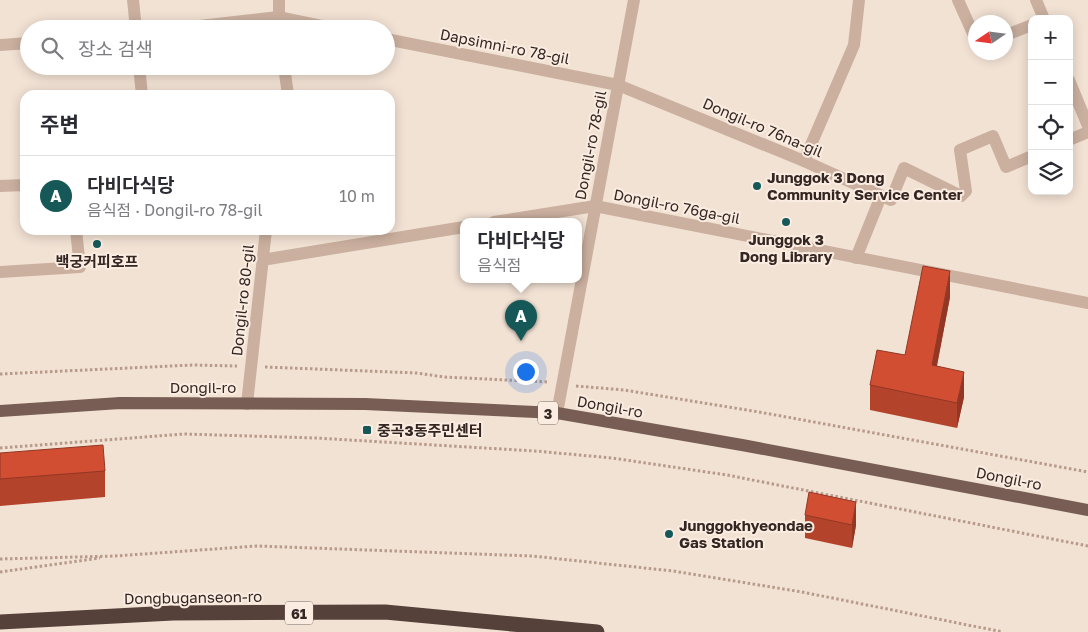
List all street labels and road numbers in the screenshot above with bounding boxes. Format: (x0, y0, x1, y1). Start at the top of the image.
street label: Dapsimni-ro 78-gil (439, 25, 572, 67)
street label: Dongil-ro 78-gil (571, 89, 609, 201)
street label: Dongil-ro 76na-gil (700, 94, 826, 161)
street label: Dongil-ro 76ga-gil (612, 185, 742, 227)
street label: Dongil-ro 80-gil (227, 243, 257, 357)
street label: Dongil-ro (170, 378, 236, 396)
street label: Dongil-ro (576, 391, 644, 421)
road number: 3 (538, 402, 558, 424)
street label: Dongil-ro (975, 463, 1043, 493)
street label: Dongbuganseon-ro (124, 587, 262, 607)
road number: 61 (285, 602, 313, 624)

